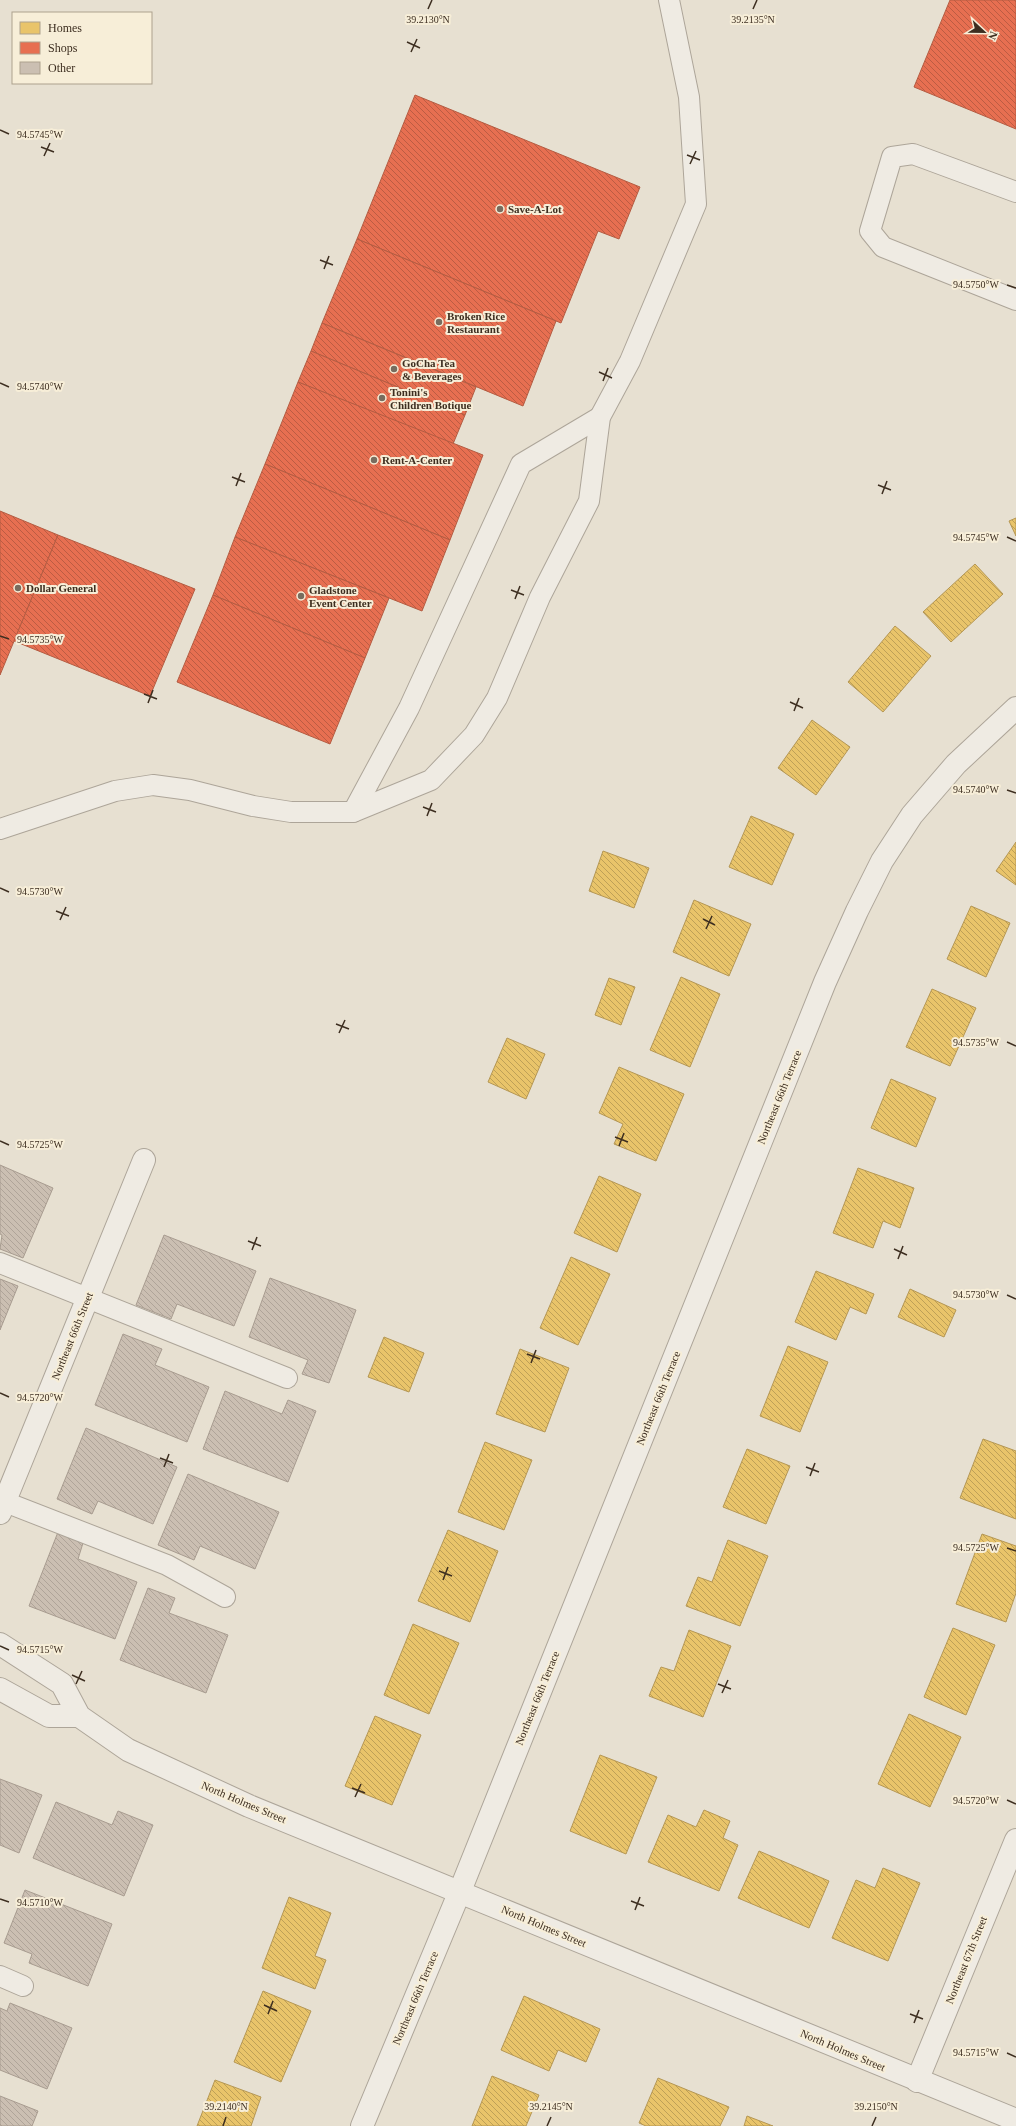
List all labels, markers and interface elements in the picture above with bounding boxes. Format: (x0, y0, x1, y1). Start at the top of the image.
legend (12, 12, 152, 84)
north arrow (964, 12, 1004, 52)
text: 39.2130°N (406, 14, 450, 25)
text: 39.2135°N (731, 14, 775, 25)
text: Homes (48, 21, 82, 35)
text: N (986, 30, 1000, 42)
text: Shops (48, 41, 78, 55)
text: Other (48, 61, 75, 75)
text: 94.5745°W (17, 129, 64, 140)
place label: Save-A-Lot (508, 203, 562, 215)
marker: Save-A-Lot (495, 204, 505, 214)
text: 94.5750°W (953, 279, 1000, 290)
place label: Broken Rice Restaurant (447, 310, 505, 335)
marker: Broken Rice Restaurant (434, 317, 444, 327)
place label: GoCha Tea & Beverages (402, 357, 462, 382)
marker: GoCha Tea & Beverages (389, 364, 399, 374)
text: 94.5740°W (17, 381, 64, 392)
place label: Tonini's Children Botique (390, 386, 472, 411)
marker: Tonini's Children Botique (377, 393, 387, 403)
place label: Rent-A-Center (382, 454, 452, 466)
marker: Rent-A-Center (369, 455, 379, 465)
text: 94.5745°W (953, 532, 1000, 543)
place label: Dollar General (26, 582, 96, 594)
marker: Dollar General (13, 583, 23, 593)
place label: Gladstone Event Center (309, 584, 372, 609)
marker: Gladstone Event Center (296, 591, 306, 601)
text: 94.5735°W (17, 634, 64, 645)
text: 94.5740°W (953, 784, 1000, 795)
text: 94.5730°W (17, 886, 64, 897)
text: 94.5735°W (953, 1037, 1000, 1048)
street label: Northeast 66th Terrace (755, 1048, 803, 1146)
text: 94.5725°W (17, 1139, 64, 1150)
text: 94.5730°W (953, 1289, 1000, 1300)
street label: Northeast 66th Street (49, 1290, 95, 1382)
street label: Northeast 66th Terrace (634, 1349, 682, 1447)
text: 94.5720°W (17, 1392, 64, 1403)
text: 94.5725°W (953, 1542, 1000, 1553)
text: 94.5715°W (17, 1644, 64, 1655)
street label: Northeast 66th Terrace (513, 1649, 561, 1747)
street label: North Holmes Street (200, 1779, 288, 1825)
text: 94.5720°W (953, 1795, 1000, 1806)
text: 94.5710°W (17, 1897, 64, 1908)
street label: North Holmes Street (500, 1903, 588, 1949)
street label: Northeast 67th Street (943, 1914, 989, 2006)
street label: Northeast 66th Terrace (390, 1949, 440, 2047)
street label: North Holmes Street (799, 2027, 887, 2073)
text: 94.5715°W (953, 2047, 1000, 2058)
text: 39.2140°N (204, 2101, 248, 2112)
text: 39.2145°N (529, 2101, 573, 2112)
text: 39.2150°N (854, 2101, 898, 2112)

